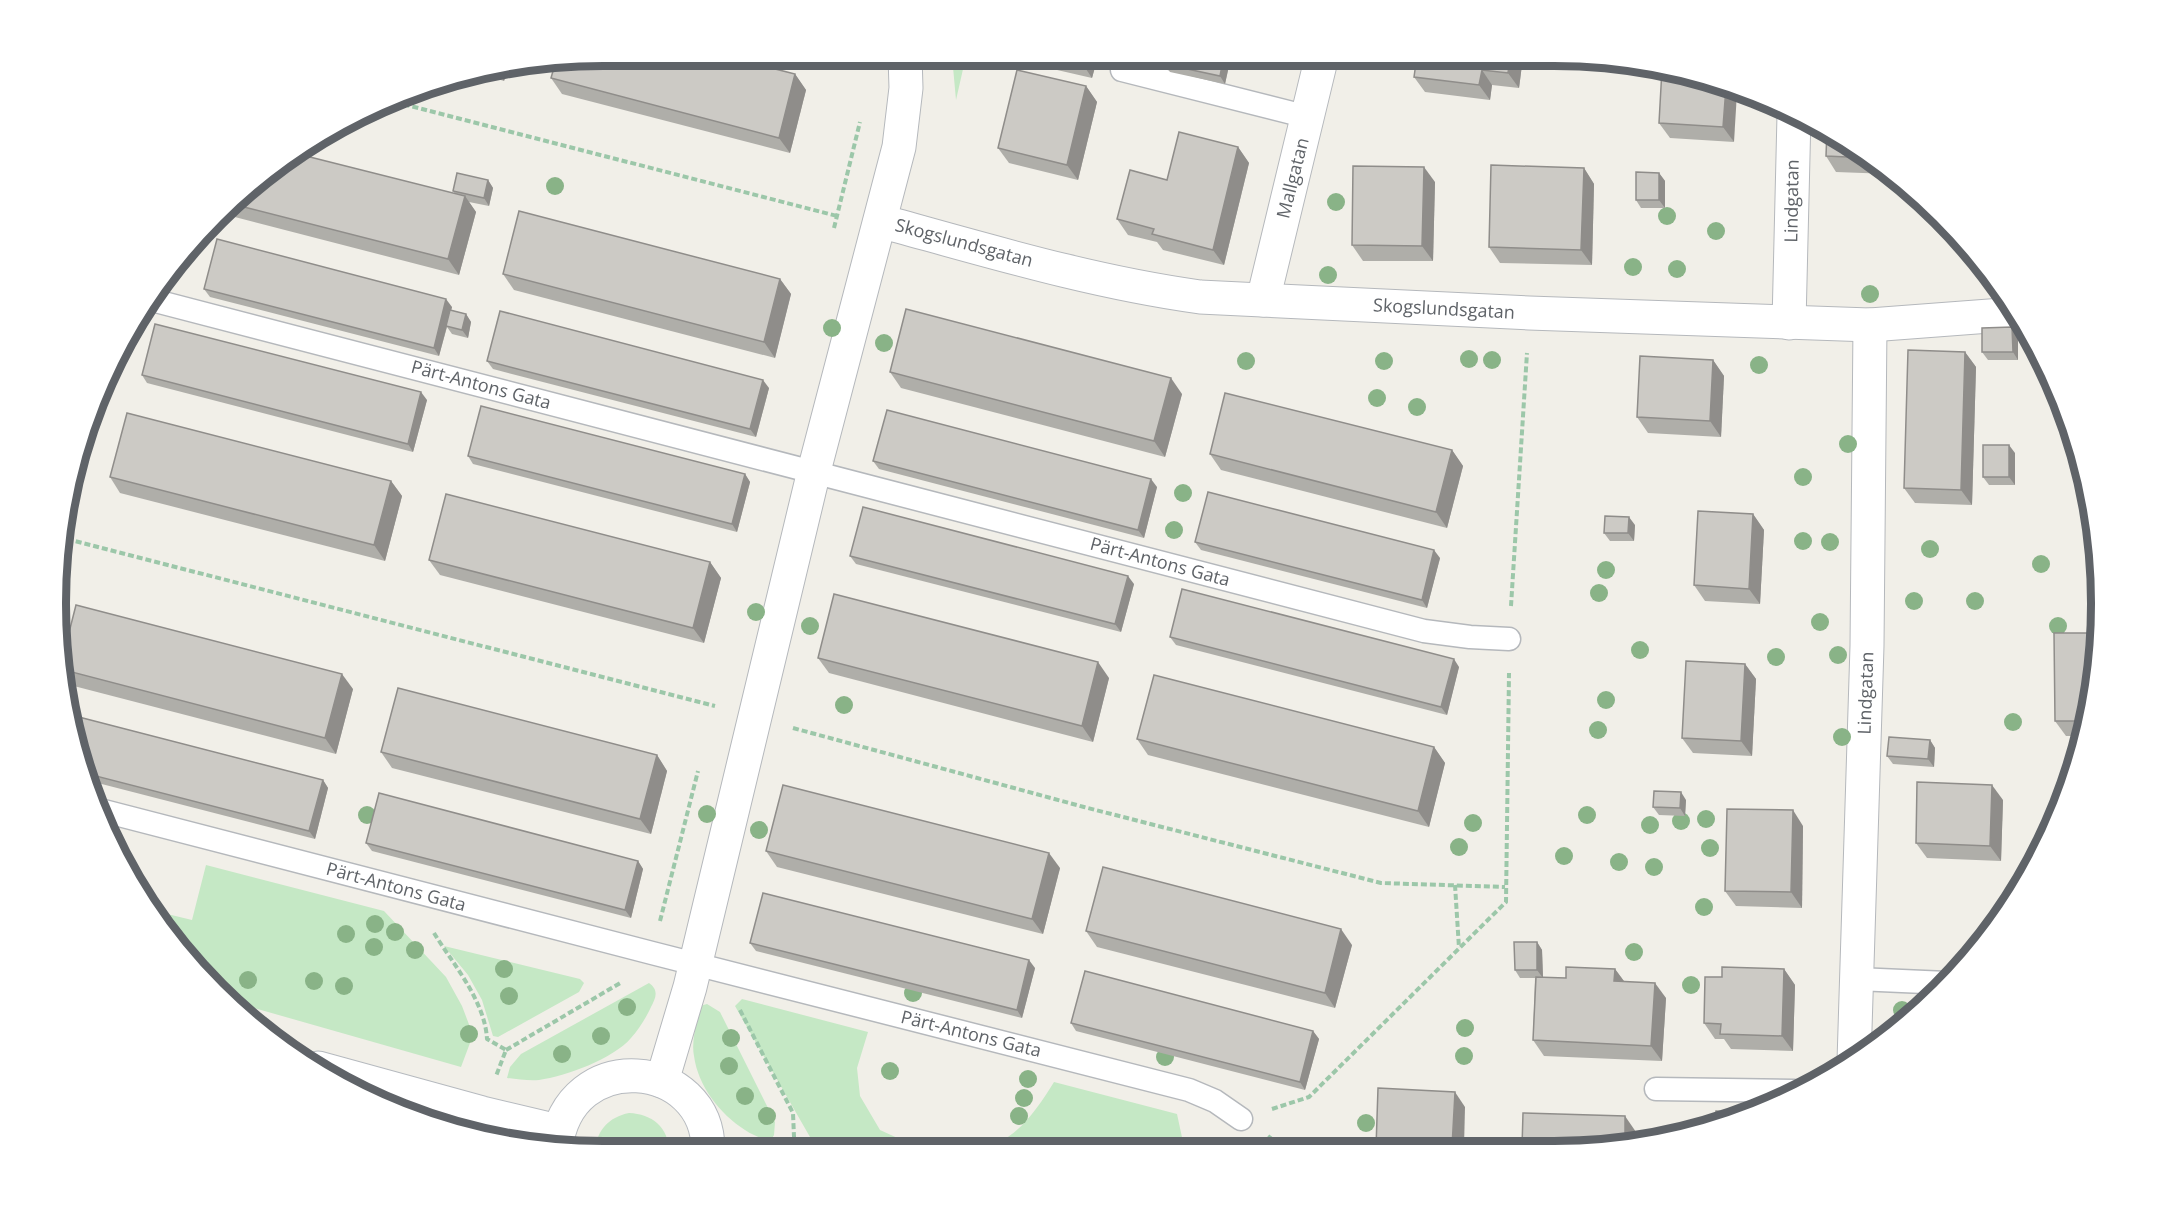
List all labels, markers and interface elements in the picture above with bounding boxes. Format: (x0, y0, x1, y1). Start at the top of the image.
street label: Mallgatan (1270, 135, 1314, 221)
street label: Lindgatan (1778, 159, 1804, 243)
street label: Skogslundsgatan (893, 212, 1036, 272)
street label: Skogslundsgatan (1373, 292, 1516, 324)
street label: Pärt-Antons Gata (409, 354, 554, 414)
street label: Pärt-Antons Gata (1088, 531, 1233, 591)
street label: Lindgatan (1852, 651, 1878, 735)
street label: Pärt-Antons Gata (324, 856, 469, 916)
street label: Pärt-Antons Gata (899, 1004, 1044, 1062)

